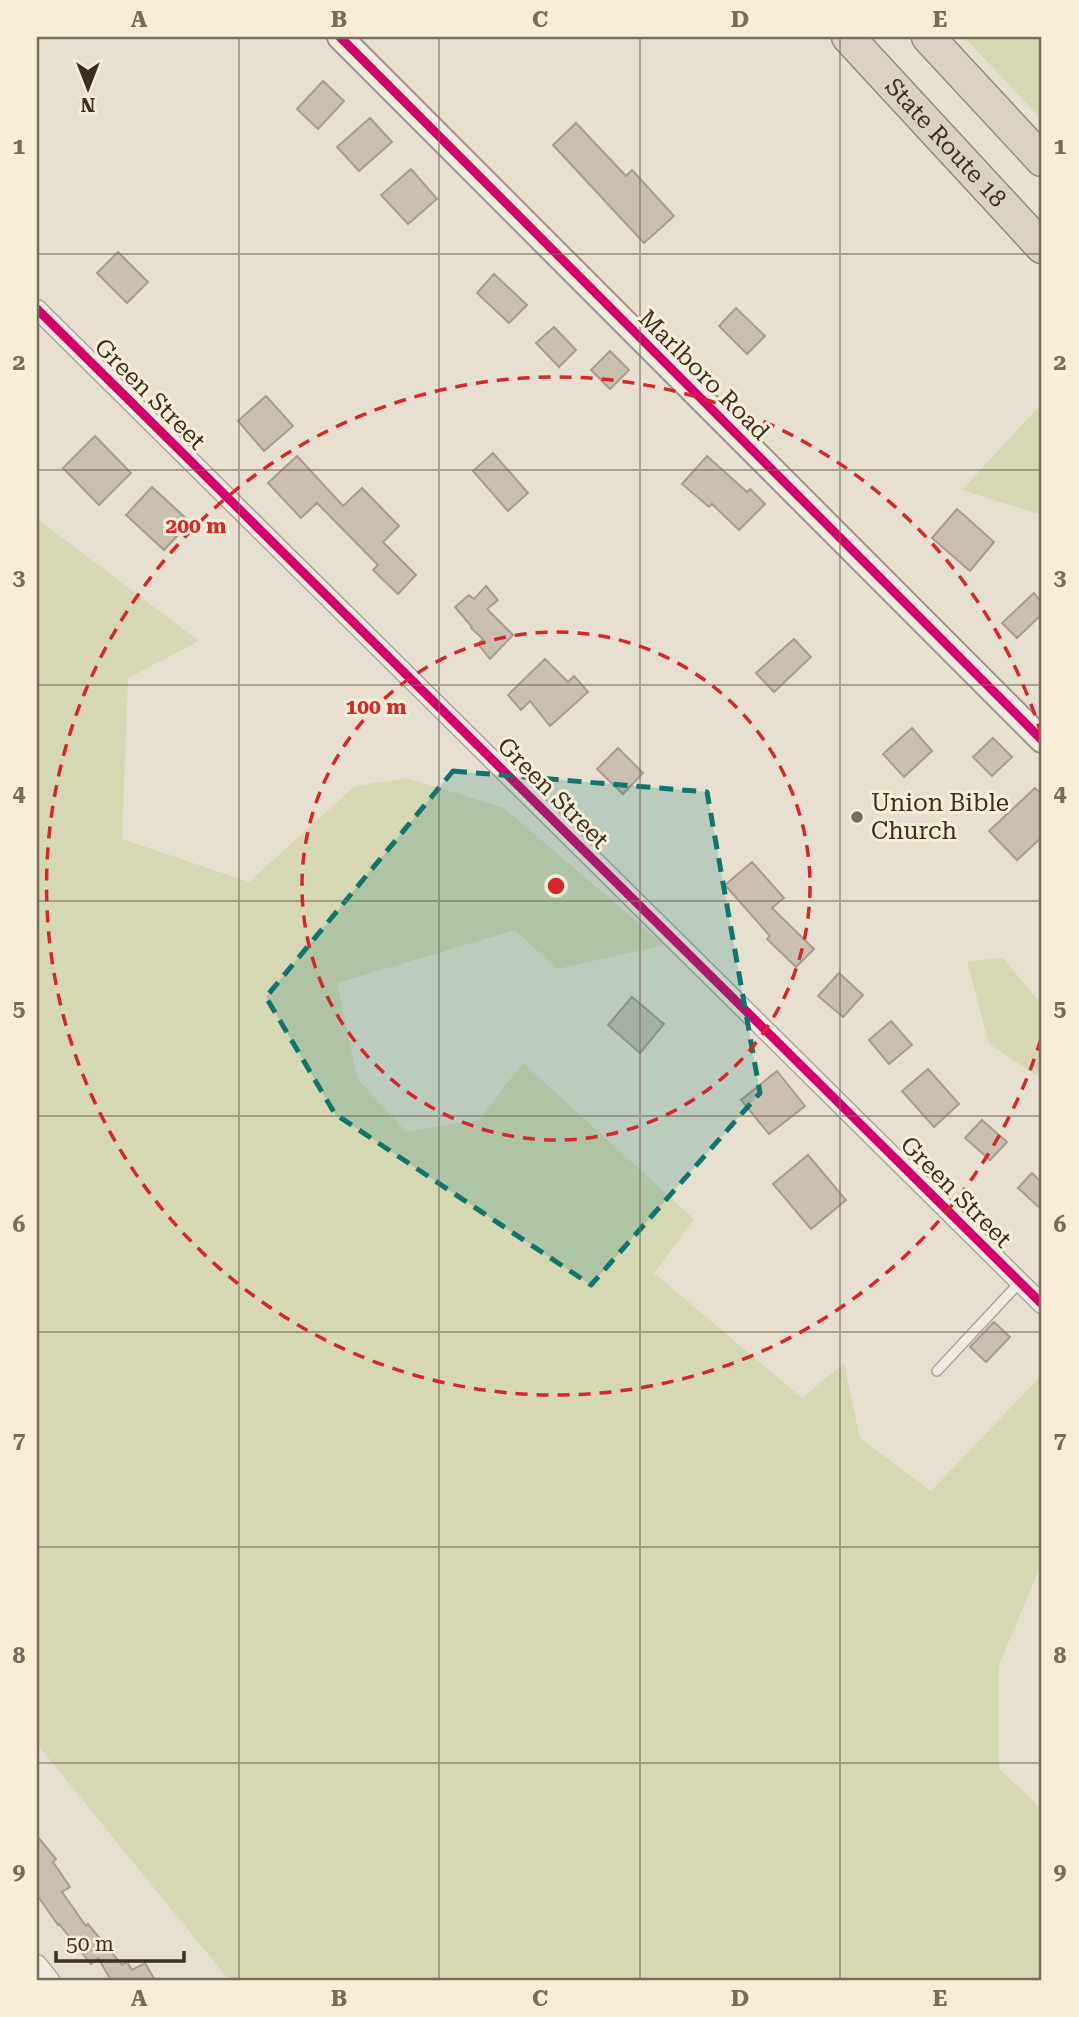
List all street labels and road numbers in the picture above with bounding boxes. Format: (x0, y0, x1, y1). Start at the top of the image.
street label: State Route 18 (879, 73, 1012, 213)
street label: Marlboro Road (633, 304, 775, 446)
street label: Green Street (89, 333, 211, 455)
street label: Green Street (492, 732, 614, 854)
street label: Green Street (895, 1131, 1017, 1253)

